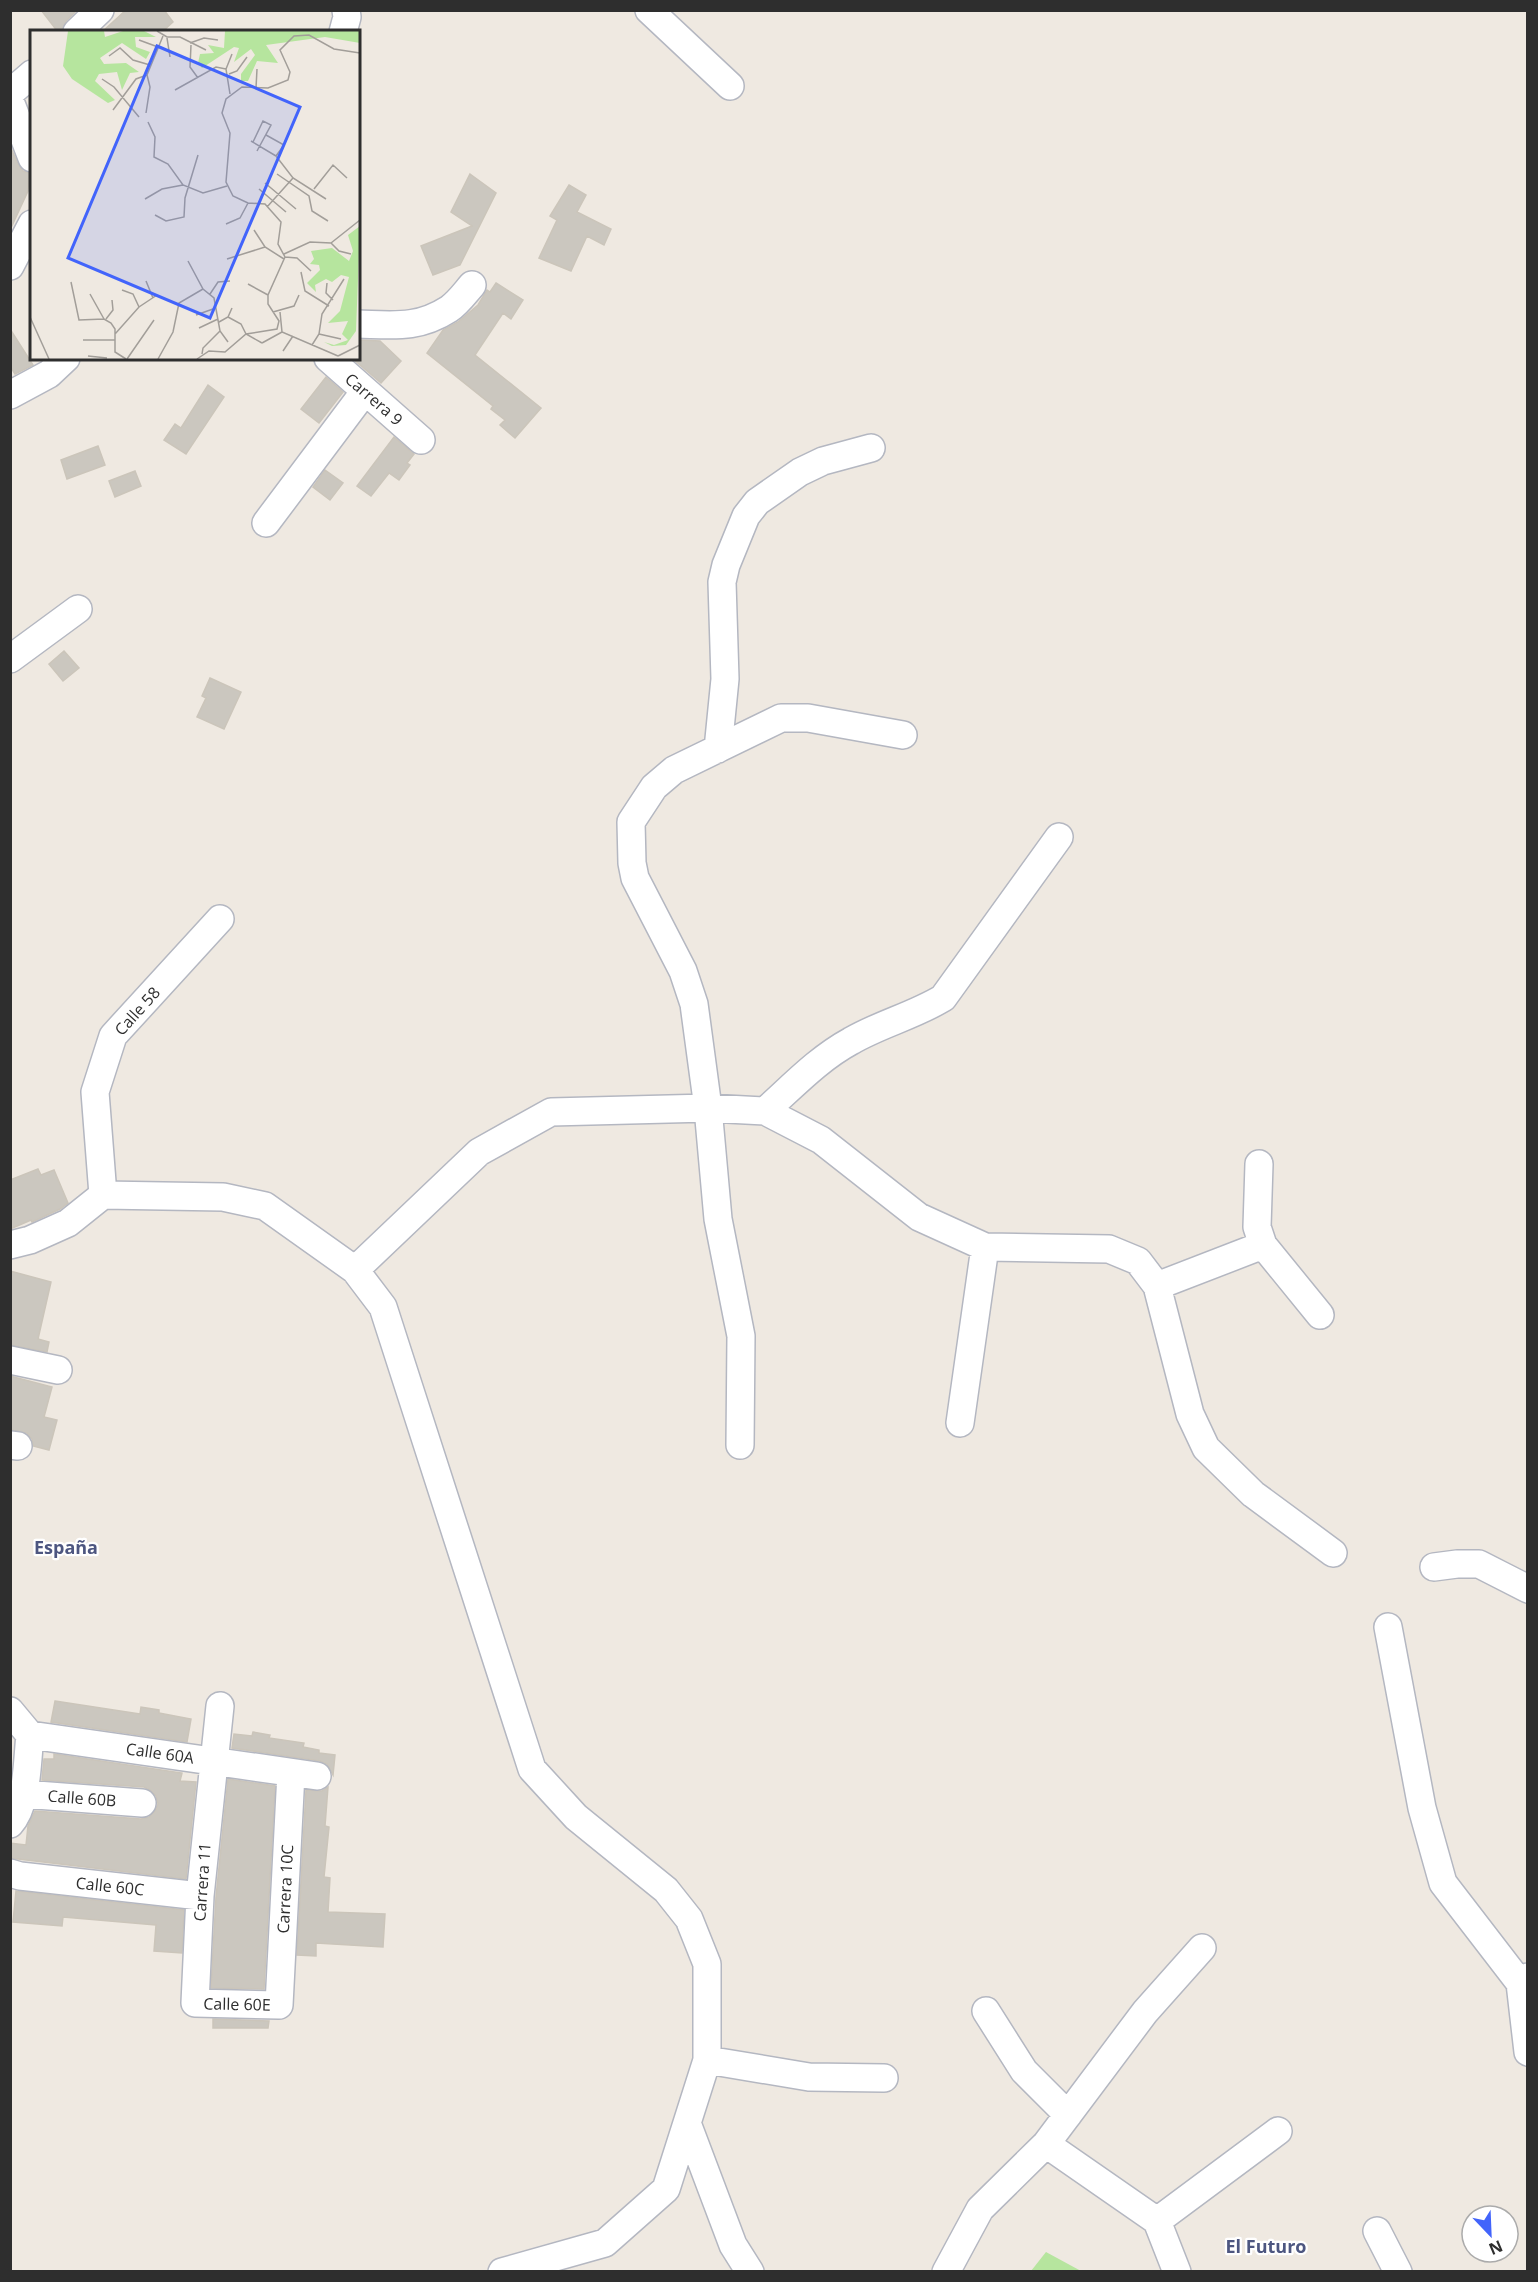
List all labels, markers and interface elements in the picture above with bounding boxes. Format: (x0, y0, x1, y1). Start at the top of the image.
inset map (30, 30, 360, 360)
street label: Carrera 9 (340, 368, 408, 430)
street label: Calle 58 (109, 982, 165, 1040)
district label: España (34, 1535, 98, 1559)
street label: Calle 60A (124, 1737, 196, 1769)
street label: Calle 60B (47, 1785, 117, 1811)
street label: Carrera 11 (188, 1842, 216, 1922)
street label: Carrera 10C (272, 1844, 298, 1934)
street label: Calle 60C (75, 1871, 145, 1901)
street label: Calle 60E (203, 1992, 271, 2016)
north arrow (1460, 2204, 1520, 2264)
district label: El Futuro (1226, 2234, 1306, 2258)
text: N (1486, 2235, 1506, 2260)

